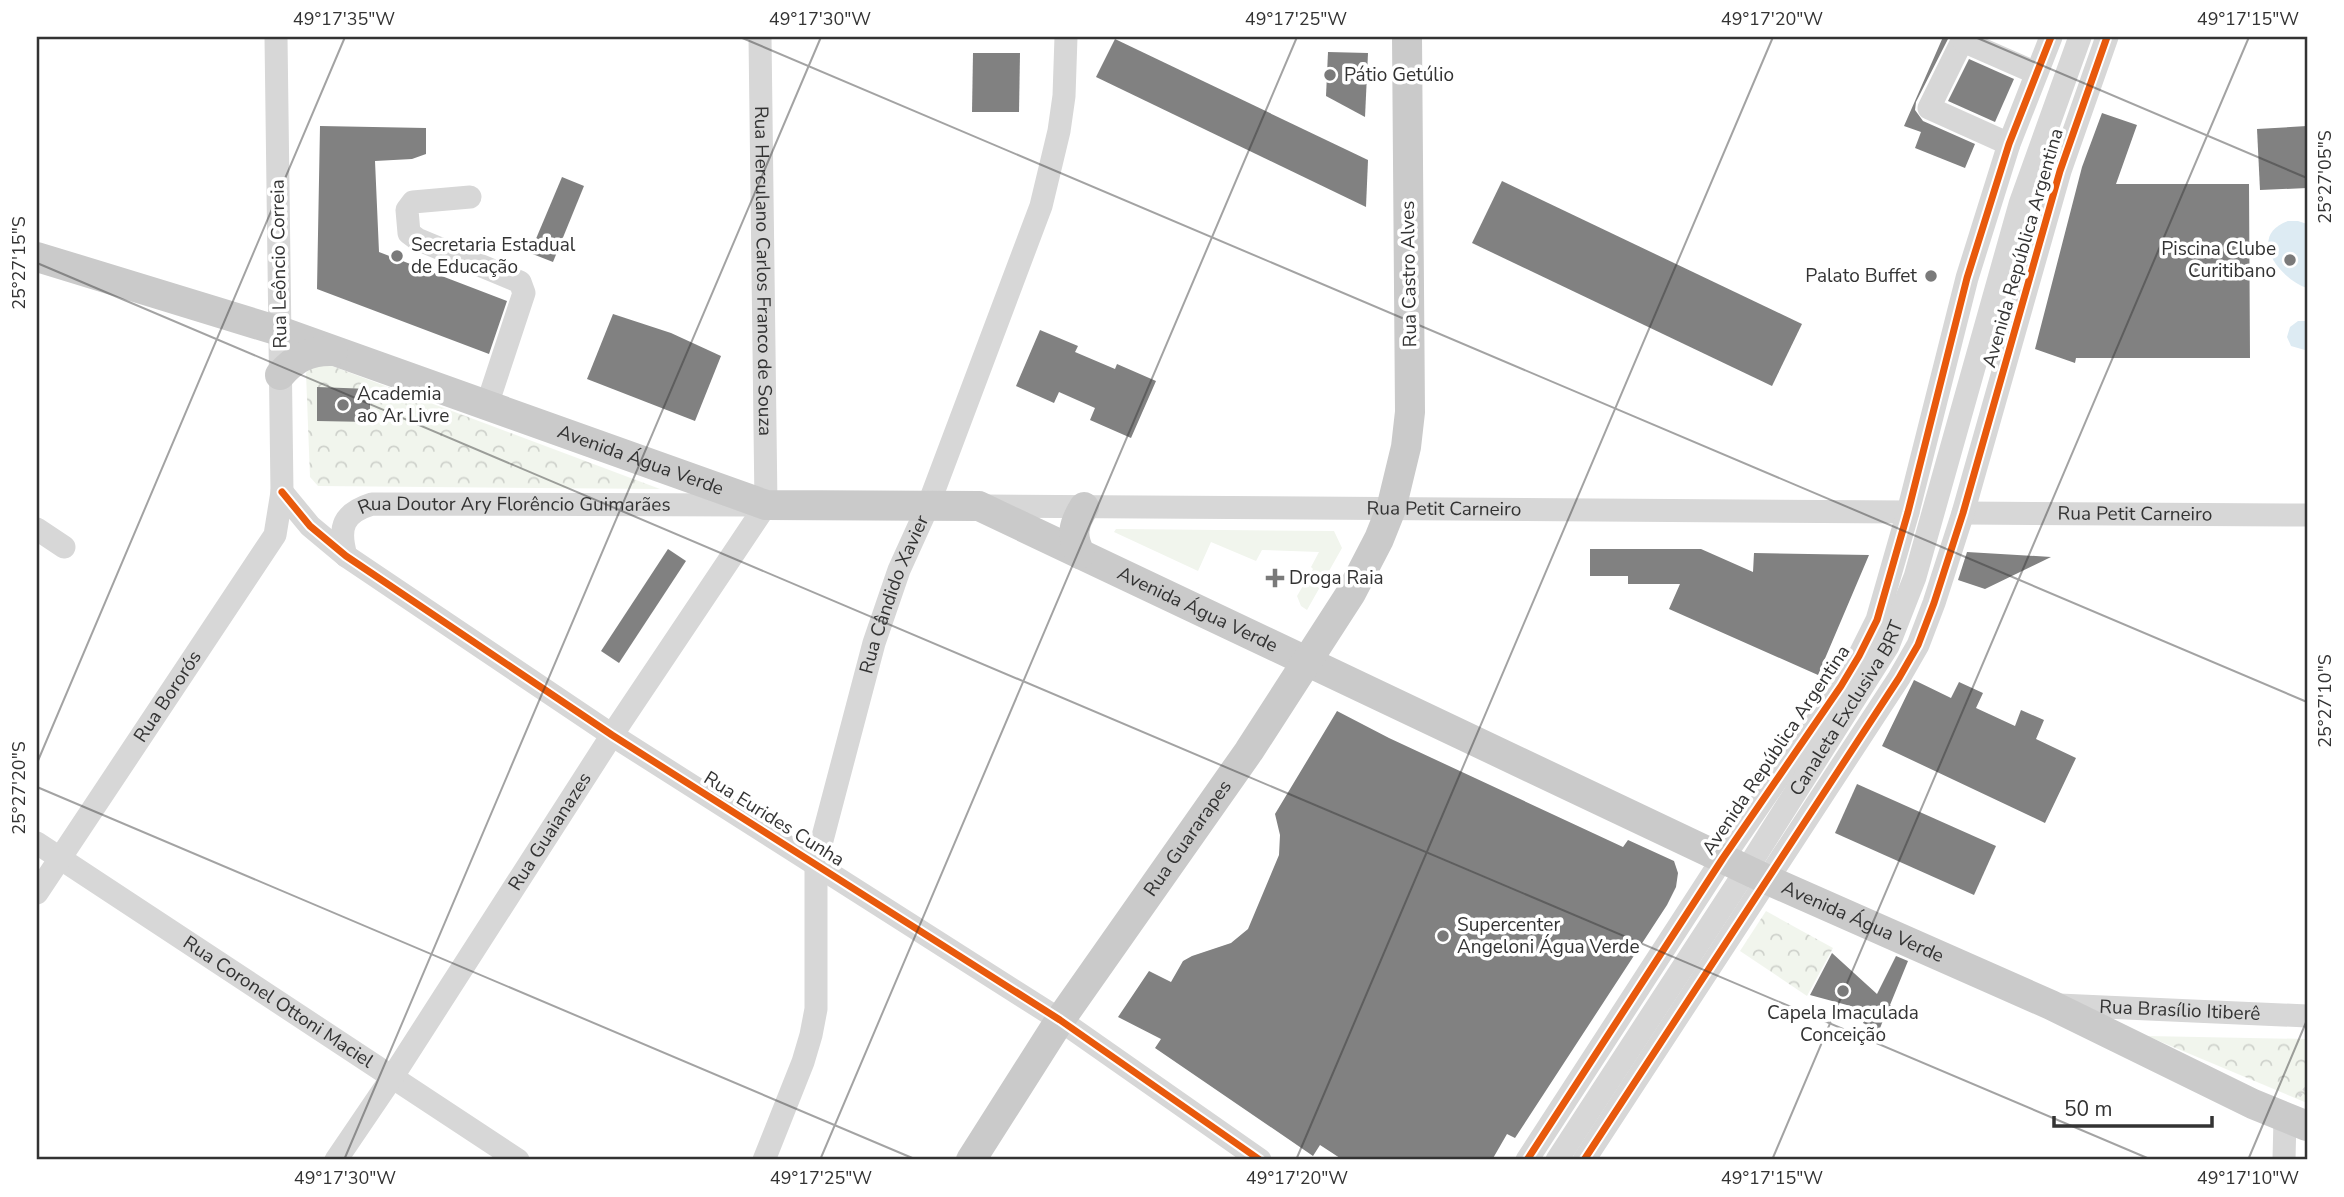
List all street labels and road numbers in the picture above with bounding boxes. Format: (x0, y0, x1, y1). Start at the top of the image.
street label: Rua Herculano Carlos Franco de Souza (748, 106, 778, 436)
street label: Avenida República Argentina (1976, 125, 2070, 371)
street label: Rua Leôncio Correia (265, 179, 293, 349)
street label: Rua Castro Alves (1395, 200, 1423, 348)
street label: Avenida Água Verde (554, 419, 727, 502)
street label: Rua Doutor Ary Florêncio Guimarães (354, 491, 671, 521)
street label: Rua Petit Carneiro (1367, 495, 1521, 522)
street label: Rua Petit Carneiro (2058, 501, 2212, 527)
street label: Rua Cândido Xavier (853, 511, 935, 677)
street label: Avenida Água Verde (1113, 560, 1282, 659)
street label: Canaleta Exclusiva BRT (1783, 616, 1910, 801)
street label: Avenida República Argentina (1696, 640, 1856, 860)
street label: Rua Bororós (128, 645, 208, 748)
street label: Rua Eurides Cunha (699, 765, 849, 873)
street label: Rua Guaianazes (502, 767, 598, 896)
street label: Rua Guararapes (1138, 775, 1238, 902)
street label: Avenida Água Verde (1778, 875, 1948, 969)
street label: Rua Coronel Ottoni Maciel (178, 930, 379, 1075)
street label: Rua Brasílio Itiberê (2099, 994, 2261, 1027)

